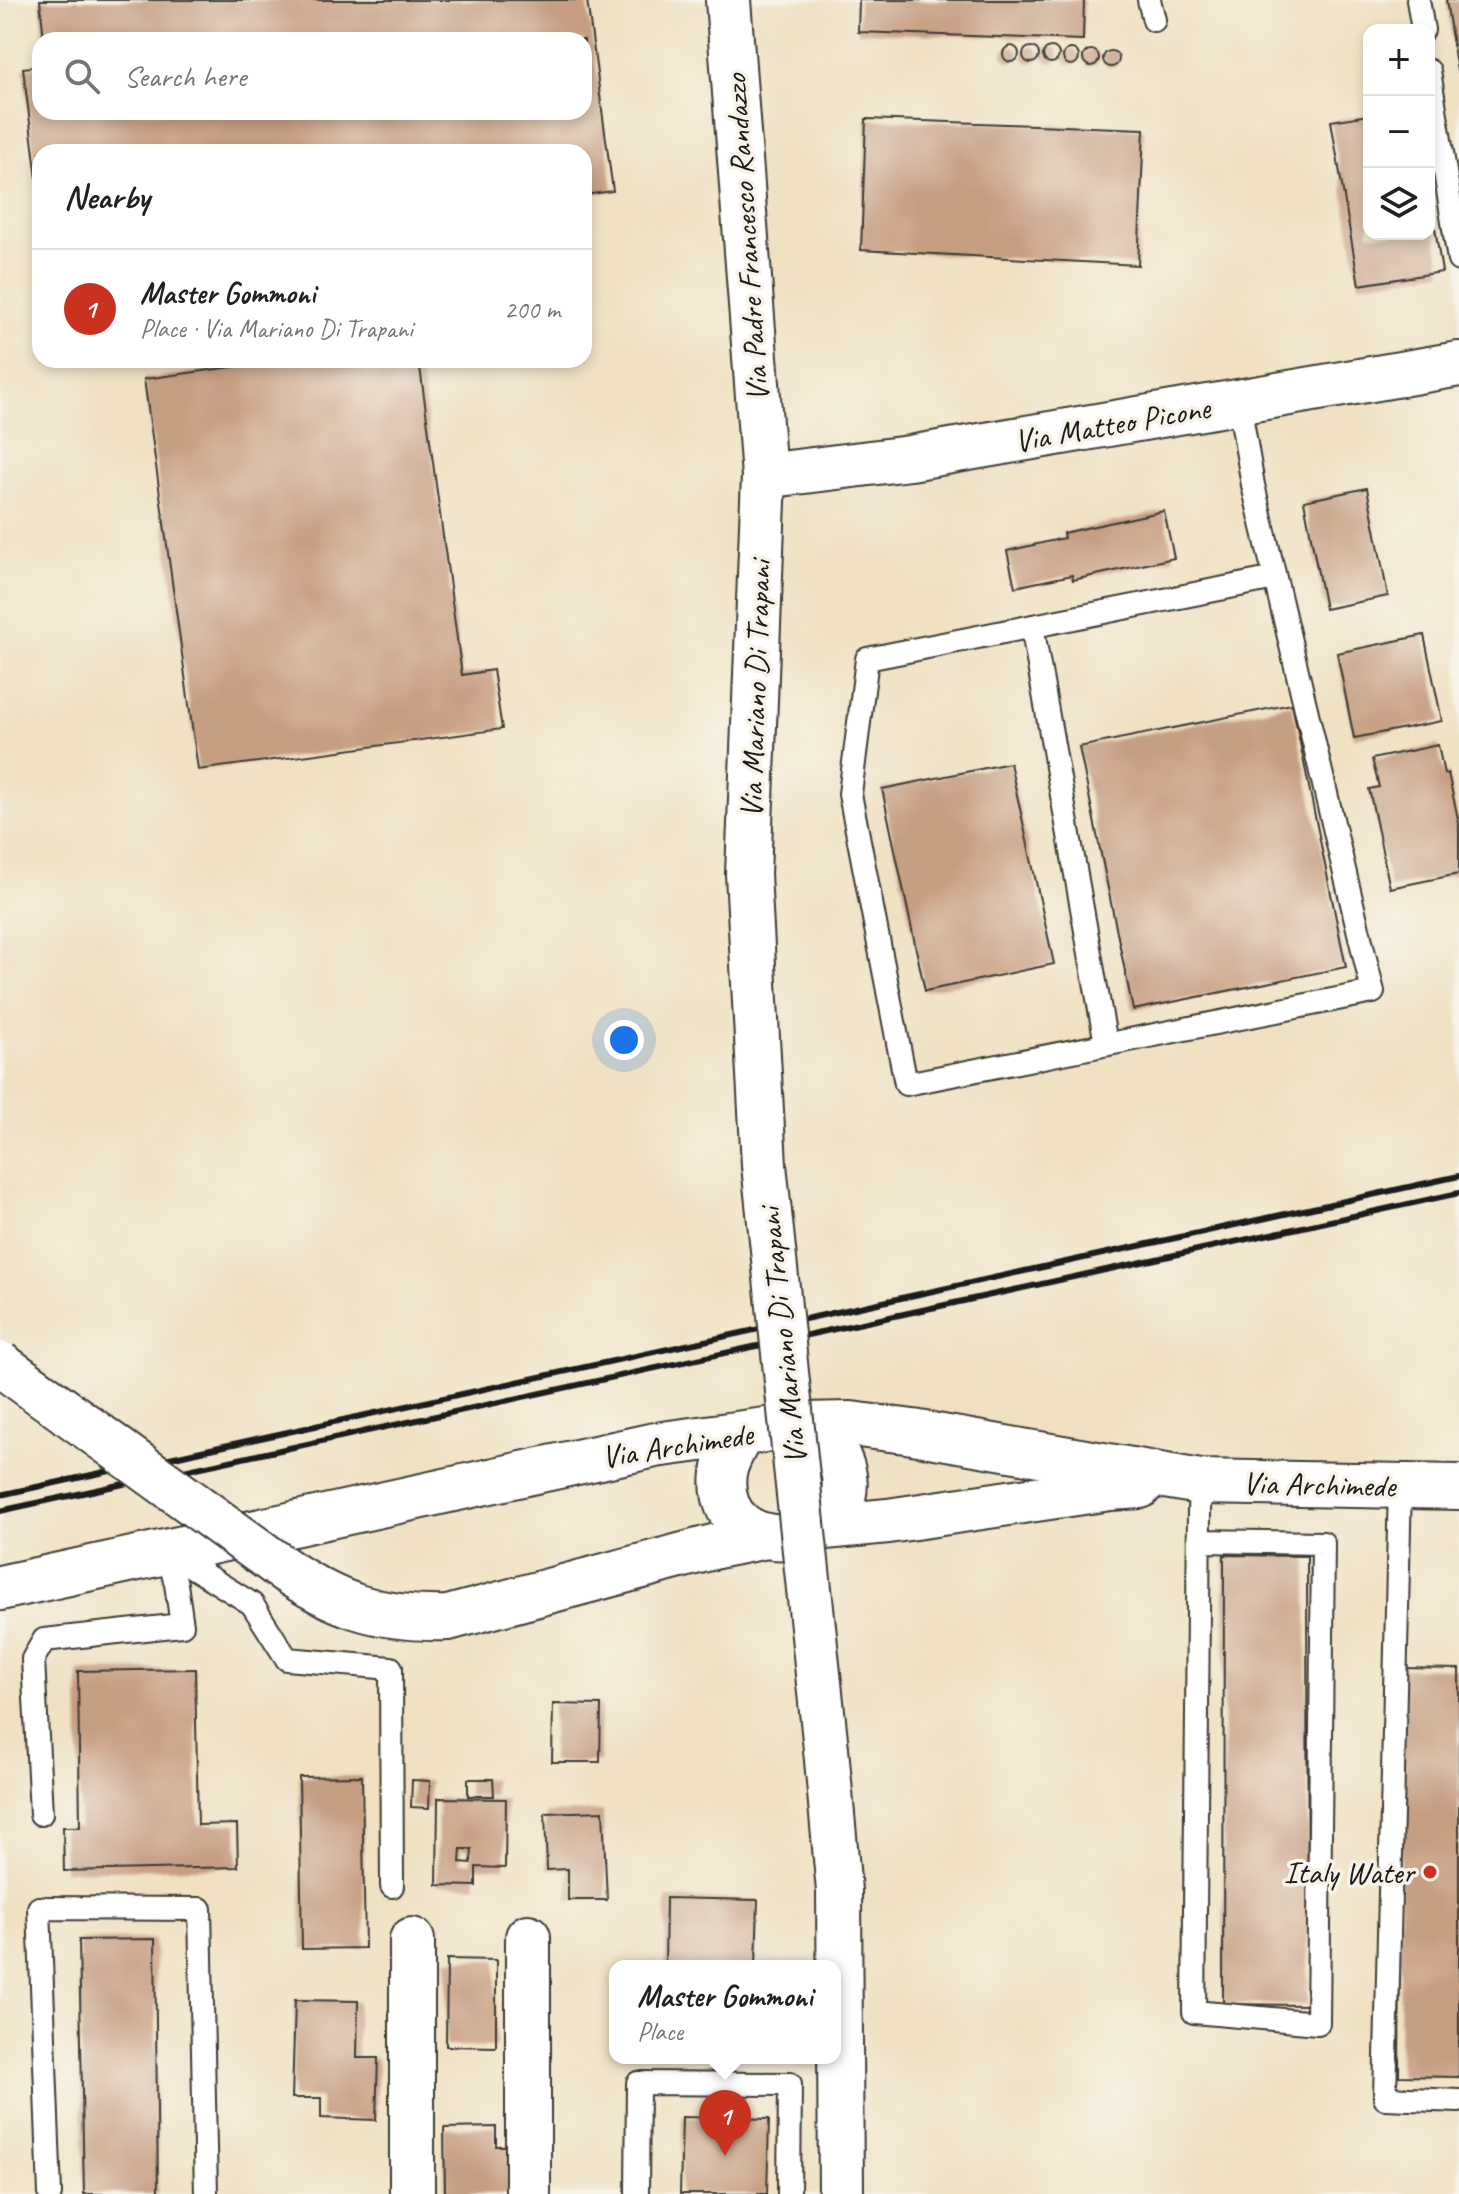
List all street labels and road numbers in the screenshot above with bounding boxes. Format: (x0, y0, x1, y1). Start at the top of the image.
street label: Via Padre Francesco Randazzo (714, 71, 778, 403)
street label: Via Matteo Picone (1011, 387, 1216, 462)
street label: Via Mariano Di Trapani (731, 555, 781, 819)
street label: Via Mariano Di Trapani (748, 1202, 816, 1466)
street label: Via Archimede (599, 1413, 758, 1478)
street label: Via Archimede (1242, 1463, 1398, 1506)

